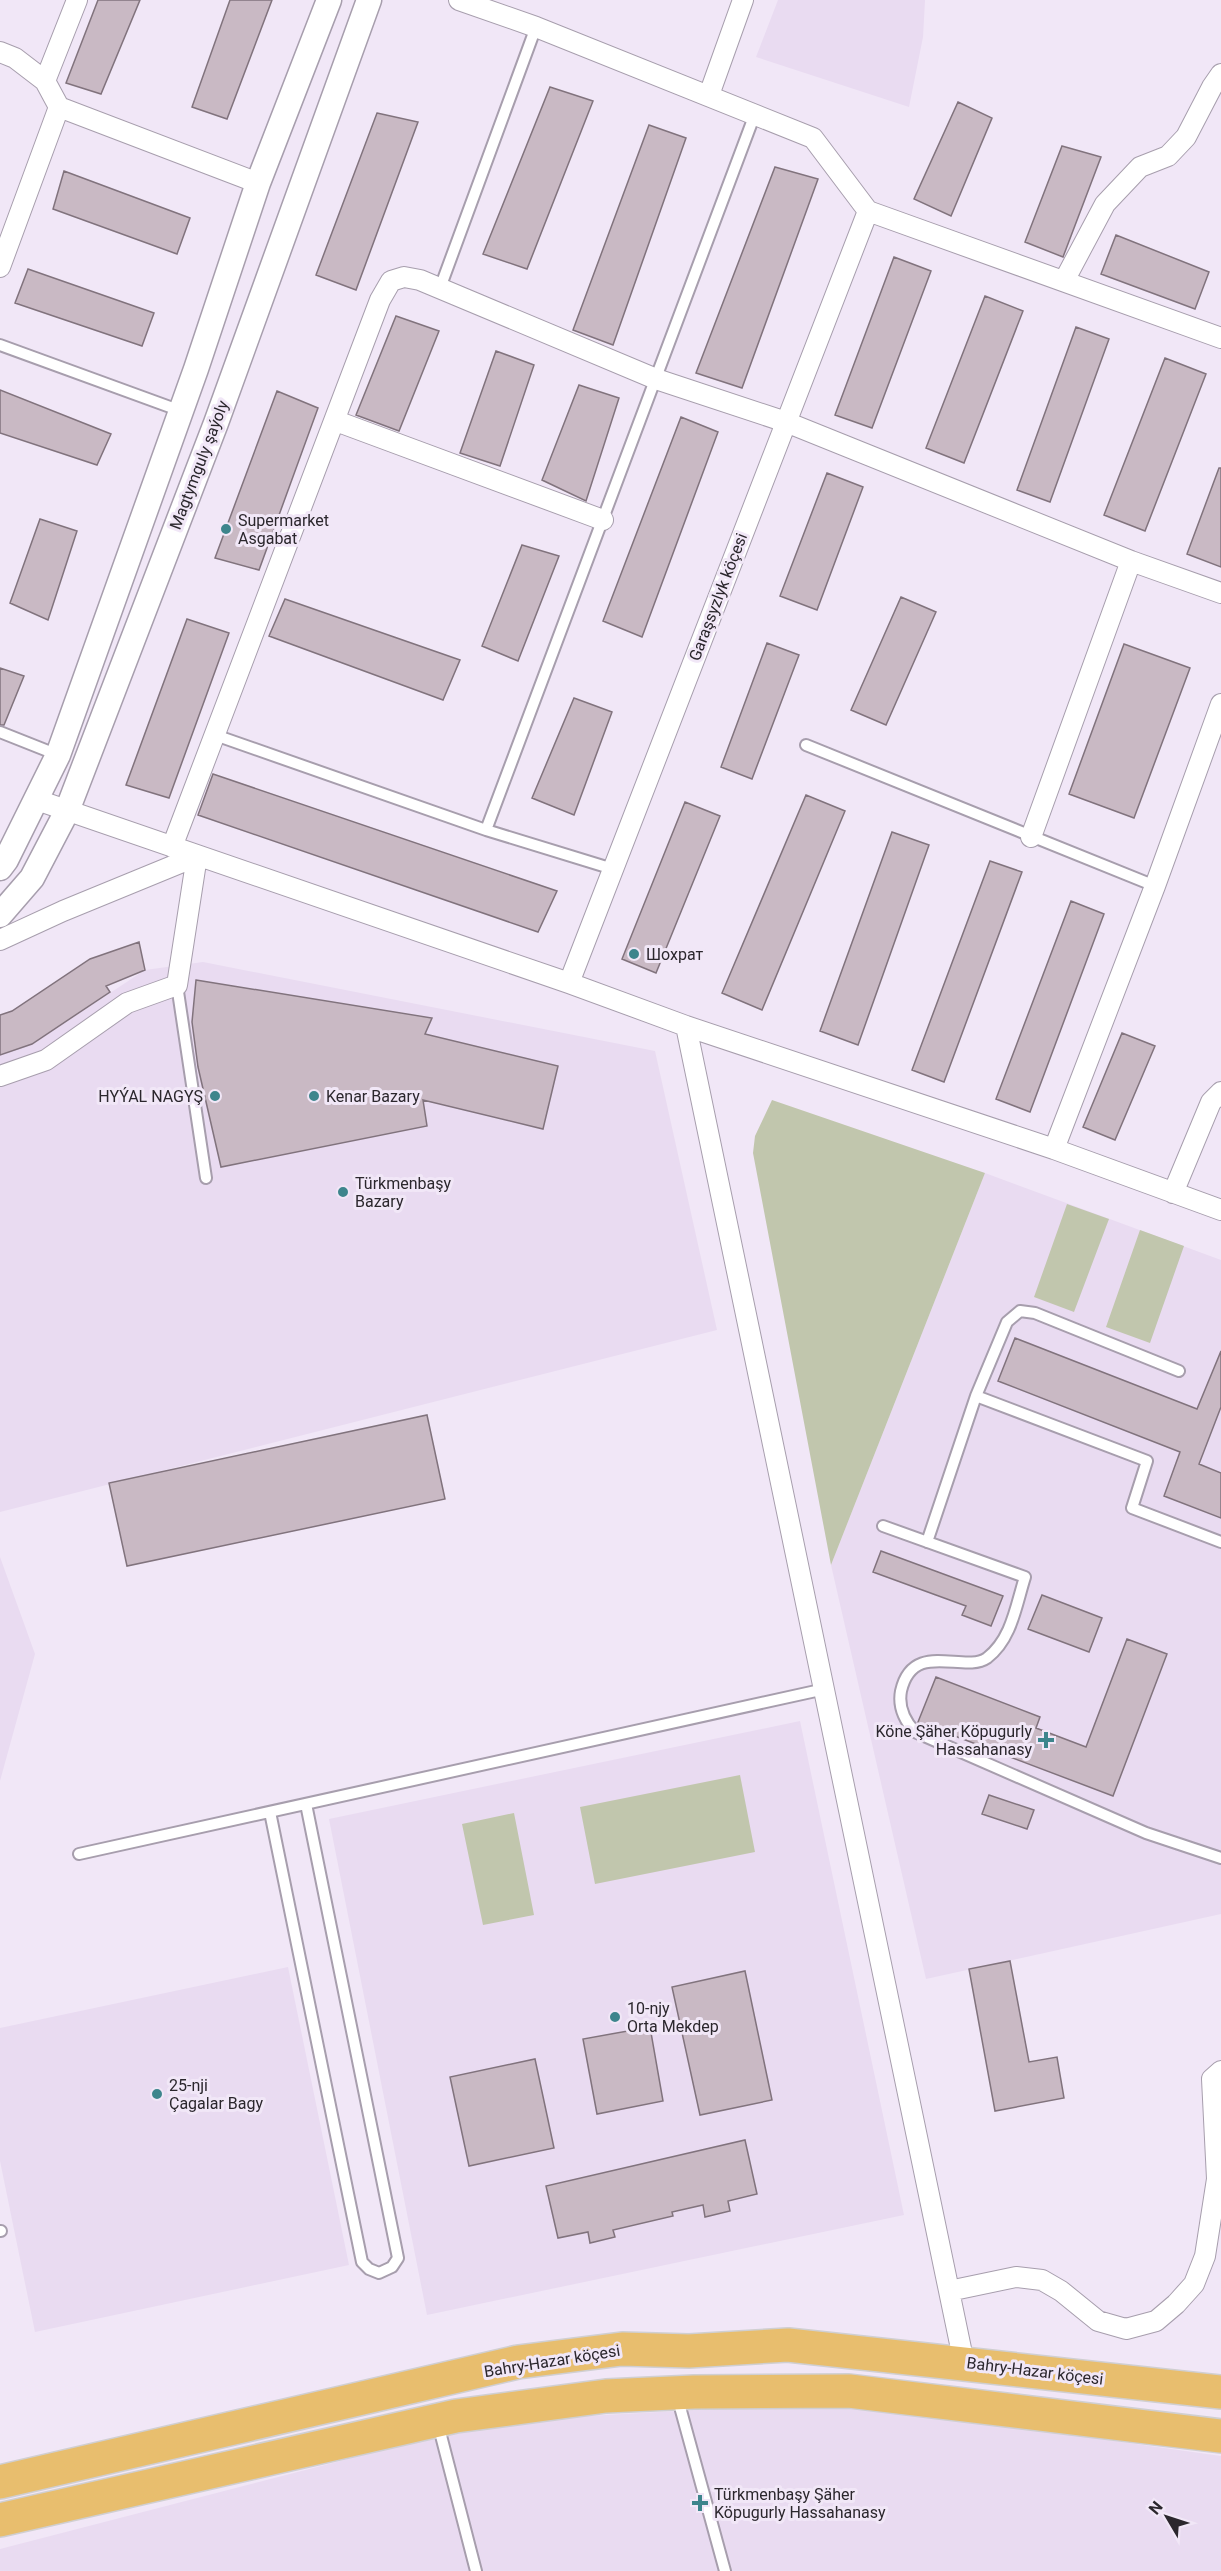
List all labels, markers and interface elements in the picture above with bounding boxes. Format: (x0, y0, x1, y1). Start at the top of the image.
street label: Magtymguly şaýoly (166, 397, 233, 532)
place label: Supermarket Asgabat (238, 511, 329, 548)
marker: Supermarket Asgabat (219, 522, 233, 536)
street label: Garaşsyzlyk köçesi (685, 530, 751, 664)
place label: Шохрат (646, 945, 704, 964)
marker: Шохрат (627, 947, 641, 961)
place label: HYÝAL NAGYŞ (98, 1087, 203, 1106)
place label: Kenar Bazary (326, 1087, 420, 1106)
marker: HYÝAL NAGYŞ (208, 1089, 222, 1103)
marker: Kenar Bazary (307, 1089, 321, 1103)
place label: Türkmenbaşy Bazary (355, 1174, 451, 1211)
marker: Türkmenbaşy Bazary (336, 1185, 350, 1199)
place label: Köne Şäher Köpugurly Hassahanasy (875, 1722, 1032, 1759)
marker: Köne Şäher Köpugurly Hassahanasy (1037, 1731, 1055, 1749)
place label: 10-njy Orta Mekdep (627, 1999, 719, 2036)
marker: 10-njy Orta Mekdep (608, 2010, 622, 2024)
place label: 25-nji Çagalar Bagy (169, 2076, 263, 2113)
marker: 25-nji Çagalar Bagy (150, 2087, 164, 2101)
street label: Bahry-Hazar köçesi (483, 2341, 621, 2381)
street label: Bahry-Hazar köçesi (966, 2353, 1104, 2389)
place label: Türkmenbaşy Şäher Köpugurly Hassahanasy (714, 2485, 886, 2522)
north arrow (1137, 2487, 1197, 2547)
marker: Türkmenbaşy Şäher Köpugurly Hassahanasy (691, 2494, 709, 2512)
text: N (1145, 2498, 1167, 2518)

